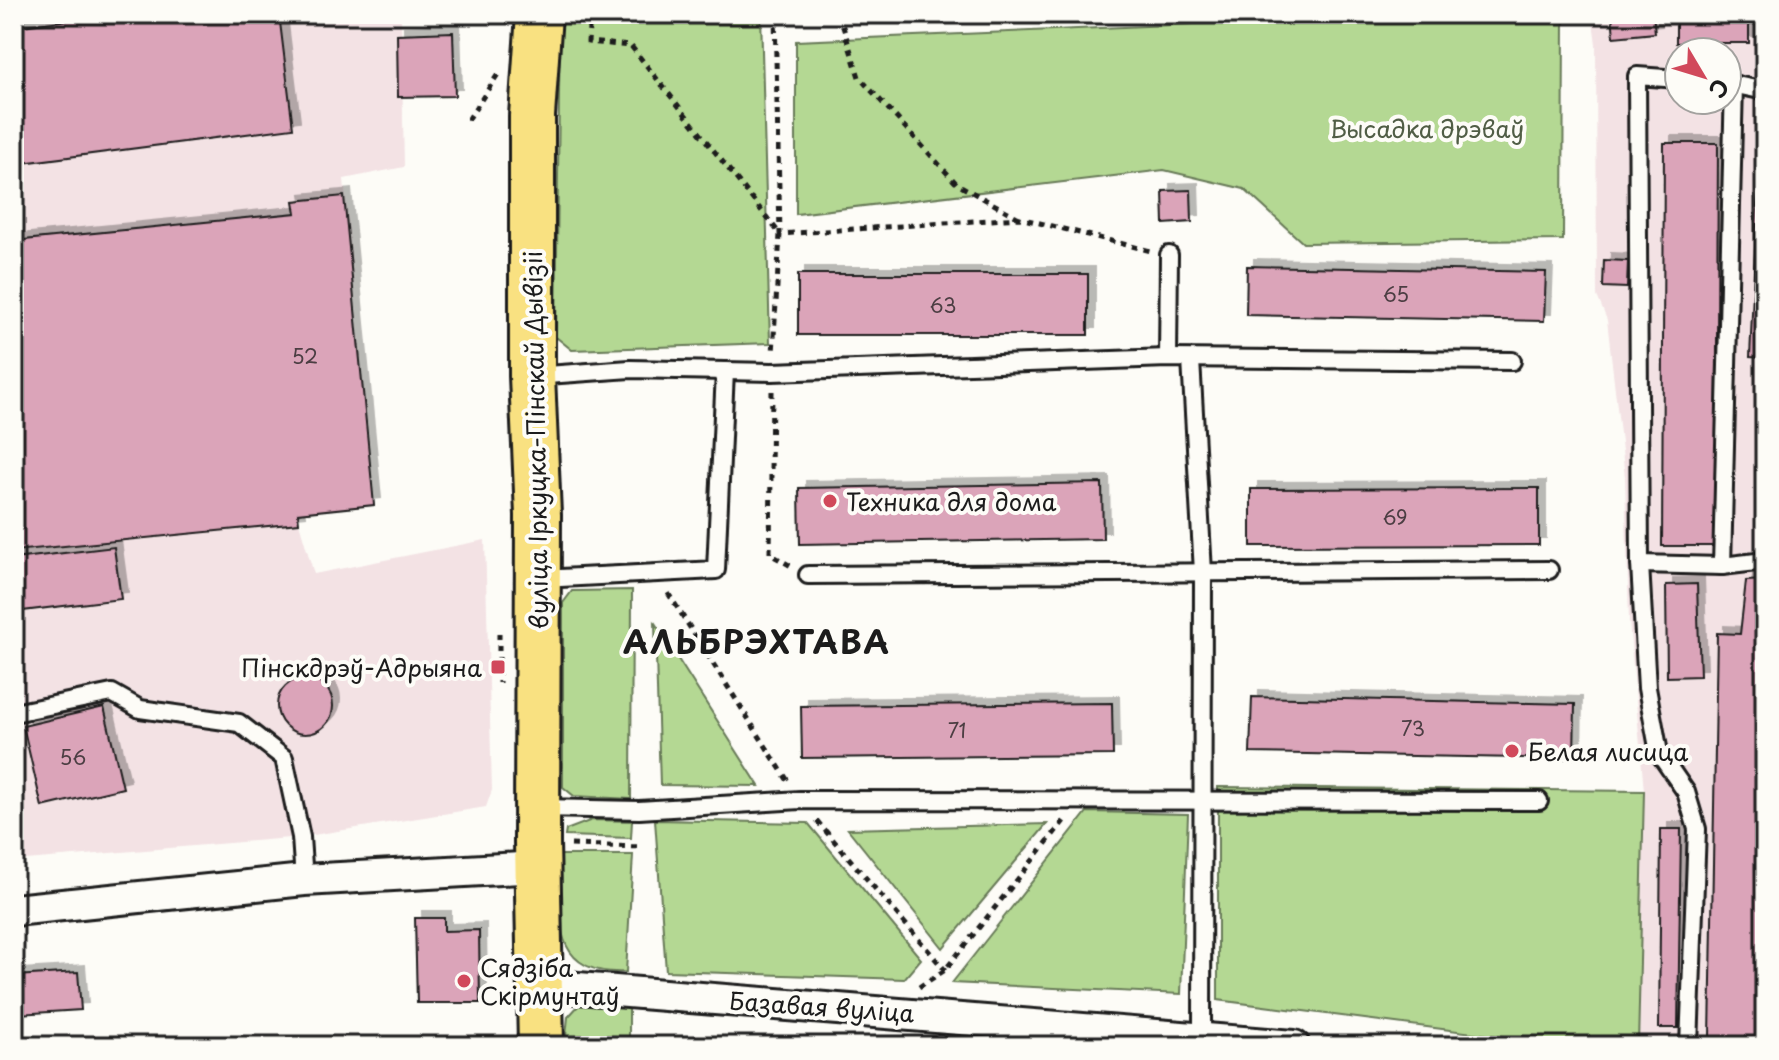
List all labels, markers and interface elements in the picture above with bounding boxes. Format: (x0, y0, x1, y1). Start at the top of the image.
north arrow (1663, 36, 1743, 116)
text: С (1702, 73, 1738, 106)
park label: Высадка дрэваў (1330, 110, 1524, 146)
street label: вуліца Іркуцка-Пінскай Дывізіі (514, 251, 556, 629)
house number: 65 (1383, 279, 1409, 309)
house number: 63 (930, 290, 956, 320)
house number: 52 (292, 341, 318, 371)
place label: Техника для дома (846, 483, 1057, 519)
marker: Техника для дома (821, 492, 839, 510)
house number: 69 (1382, 502, 1408, 532)
district label: АЛЬБРЭХТАВА (623, 617, 891, 665)
place label: Пінскдрэў-Адрыяна (241, 649, 482, 685)
marker: Пінскдрэў-Адрыяна (489, 658, 507, 676)
house number: 73 (1401, 713, 1425, 743)
house number: 71 (948, 715, 966, 745)
place label: Белая лисица (1528, 733, 1688, 769)
house number: 56 (60, 742, 86, 772)
marker: Белая лисица (1503, 742, 1521, 760)
place label: Сядзіба Скірмунтаў (480, 949, 619, 1013)
marker: Сядзіба Скірмунтаў (455, 972, 473, 990)
street label: Базавая вуліца (728, 982, 916, 1030)

